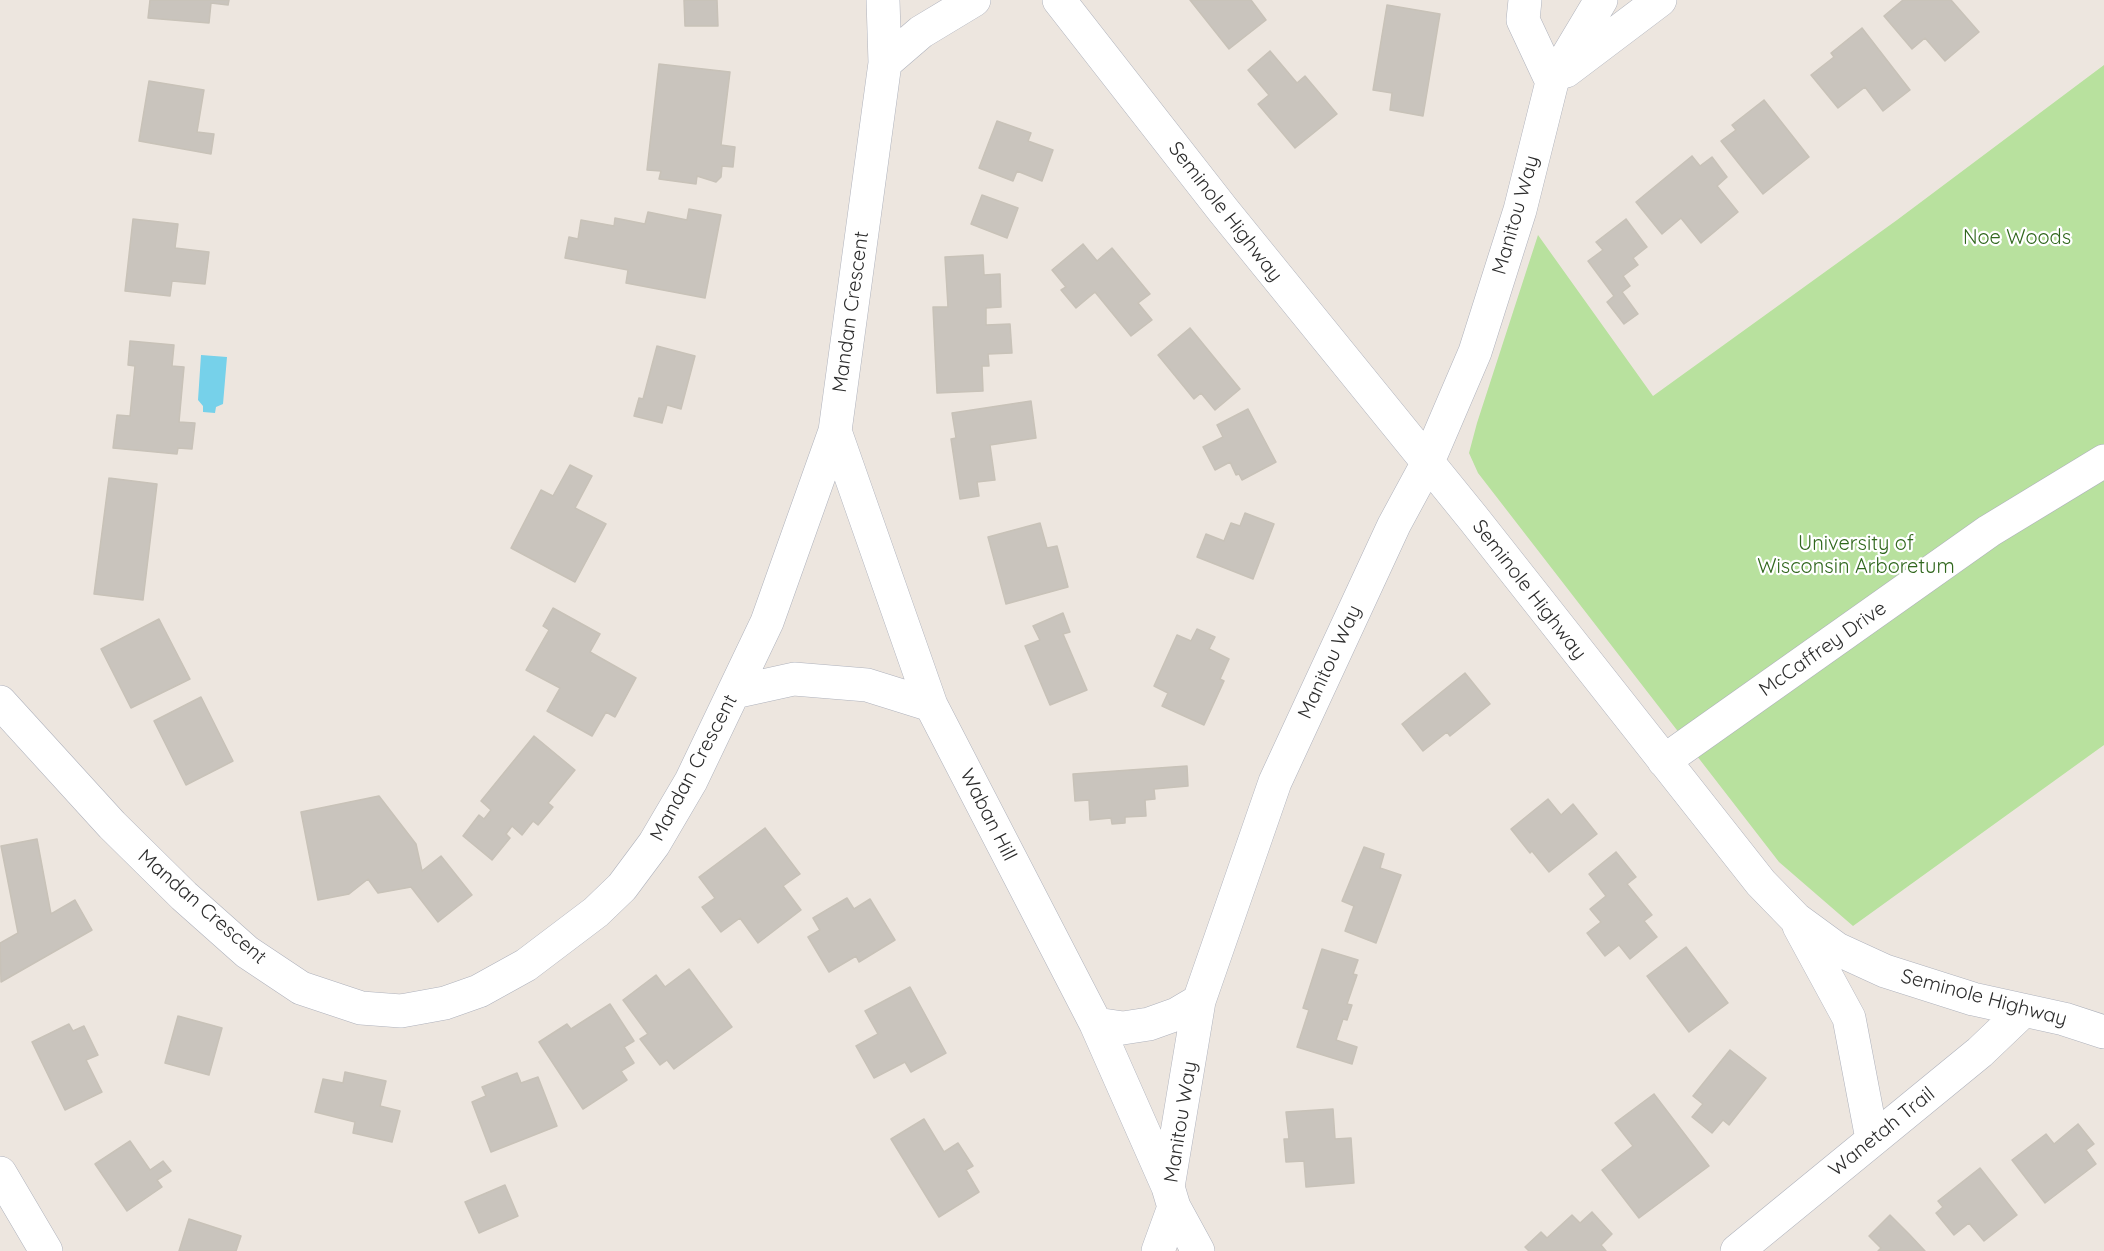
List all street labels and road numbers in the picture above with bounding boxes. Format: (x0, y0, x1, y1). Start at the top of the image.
street label: Seminole Highway (1163, 137, 1287, 287)
street label: Manitou Way (1488, 153, 1544, 277)
street label: Mandan Crescent (828, 230, 874, 394)
street label: Seminole Highway (1467, 515, 1591, 665)
street label: McCaffrey Drive (1755, 596, 1891, 702)
street label: Manitou Way (1293, 601, 1367, 723)
street label: Mandan Crescent (645, 691, 743, 845)
street label: Waban Hill (955, 765, 1021, 865)
street label: Mandan Crescent (133, 845, 271, 969)
street label: Seminole Highway (1898, 964, 2070, 1032)
street label: Manitou Way (1160, 1060, 1202, 1184)
street label: Wanetah Trail (1824, 1082, 1940, 1182)

